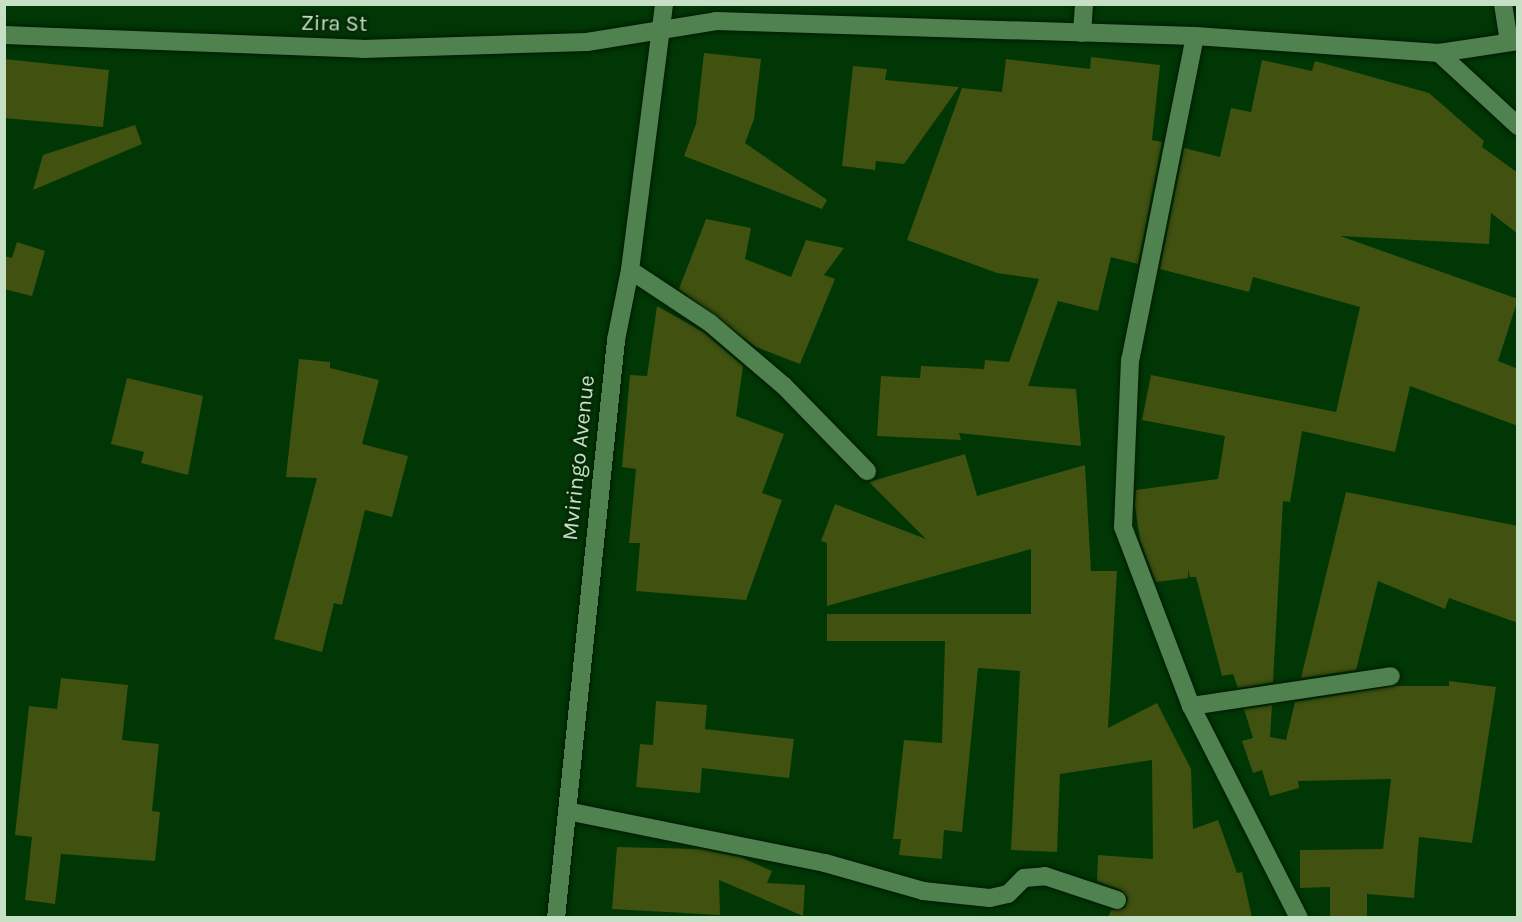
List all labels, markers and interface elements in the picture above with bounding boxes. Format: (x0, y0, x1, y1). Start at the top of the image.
street label: Zira St (301, 10, 367, 38)
street label: Mviringo Avenue (557, 374, 601, 542)

